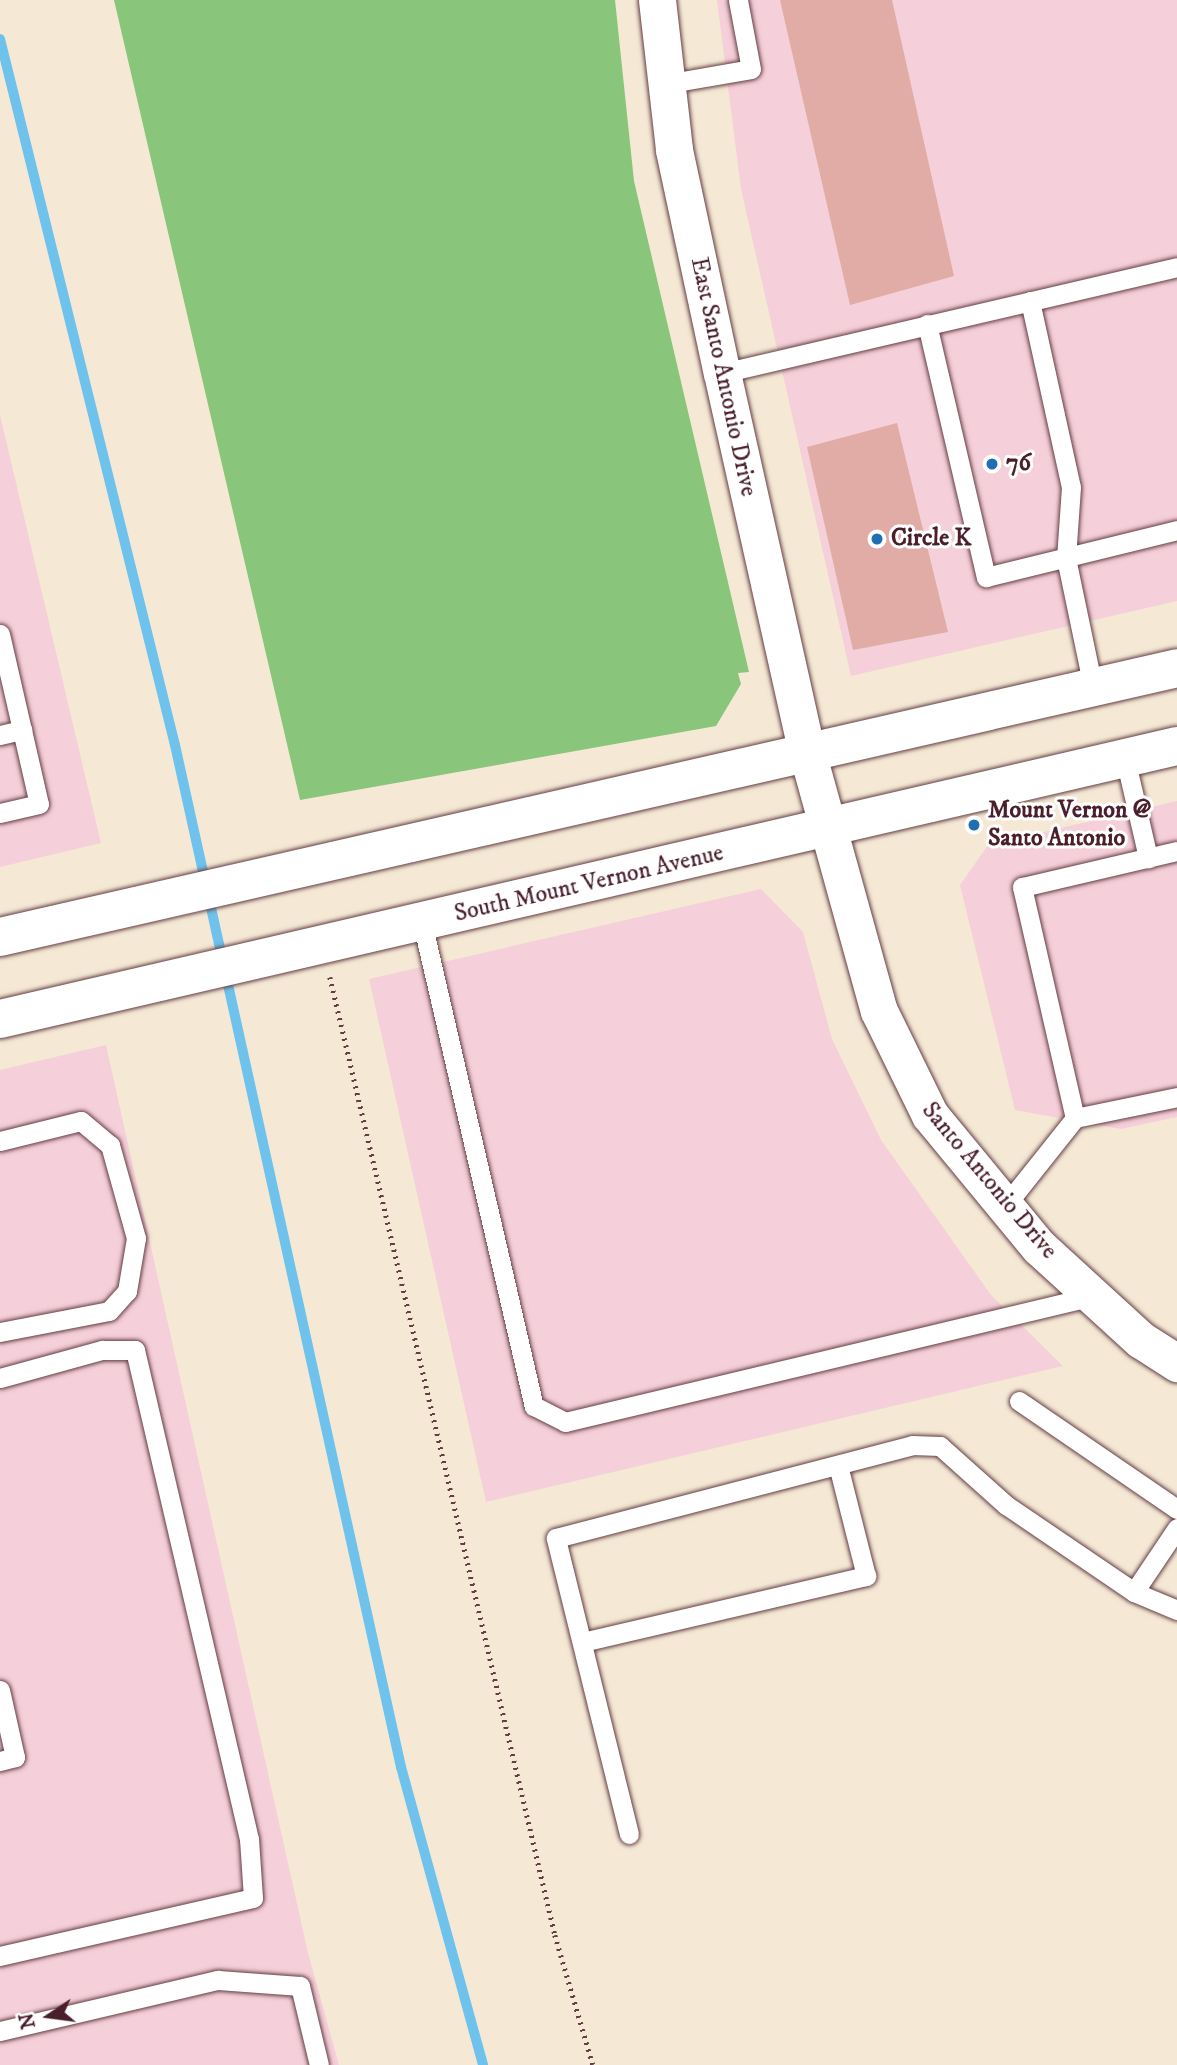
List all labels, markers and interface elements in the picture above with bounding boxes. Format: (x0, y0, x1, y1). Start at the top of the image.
street label: East Santo Antonio Drive (684, 255, 762, 499)
place label: 76 (1006, 450, 1031, 478)
marker: 76 (984, 456, 1000, 472)
place label: Circle K (891, 525, 971, 553)
marker: Circle K (869, 531, 885, 547)
place label: Mount Vernon @ Santo Antonio (988, 797, 1151, 853)
marker: Mount Vernon @ Santo Antonio (966, 817, 982, 833)
street label: South Mount Vernon Avenue (452, 839, 726, 929)
street label: Santo Antonio Drive (915, 1097, 1063, 1265)
north arrow (14, 1981, 84, 2051)
text: N (15, 2011, 41, 2031)

